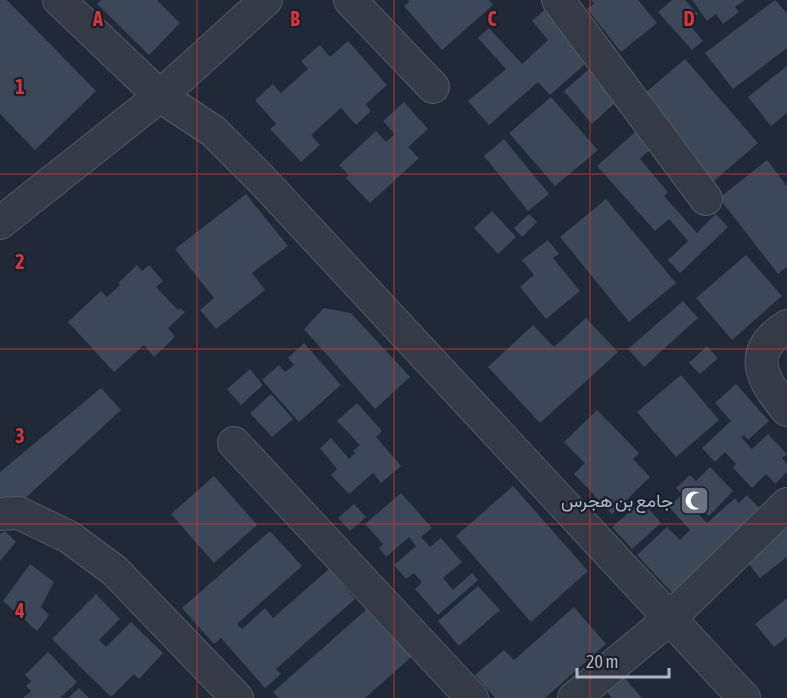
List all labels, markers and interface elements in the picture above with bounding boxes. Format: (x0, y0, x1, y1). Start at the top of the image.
text: A (92, 7, 103, 30)
text: B (290, 7, 300, 30)
text: C (488, 7, 497, 30)
text: D (683, 7, 695, 30)
text: 1 (15, 75, 25, 98)
text: 2 (15, 250, 25, 273)
text: 3 (15, 424, 25, 447)
mosque icon: جامع بن هجرس (678, 485, 710, 517)
place label: جامع بن هجرس (561, 490, 673, 513)
text: 4 (14, 599, 25, 622)
scale bar (577, 641, 668, 679)
text: 20 m (586, 651, 618, 672)

